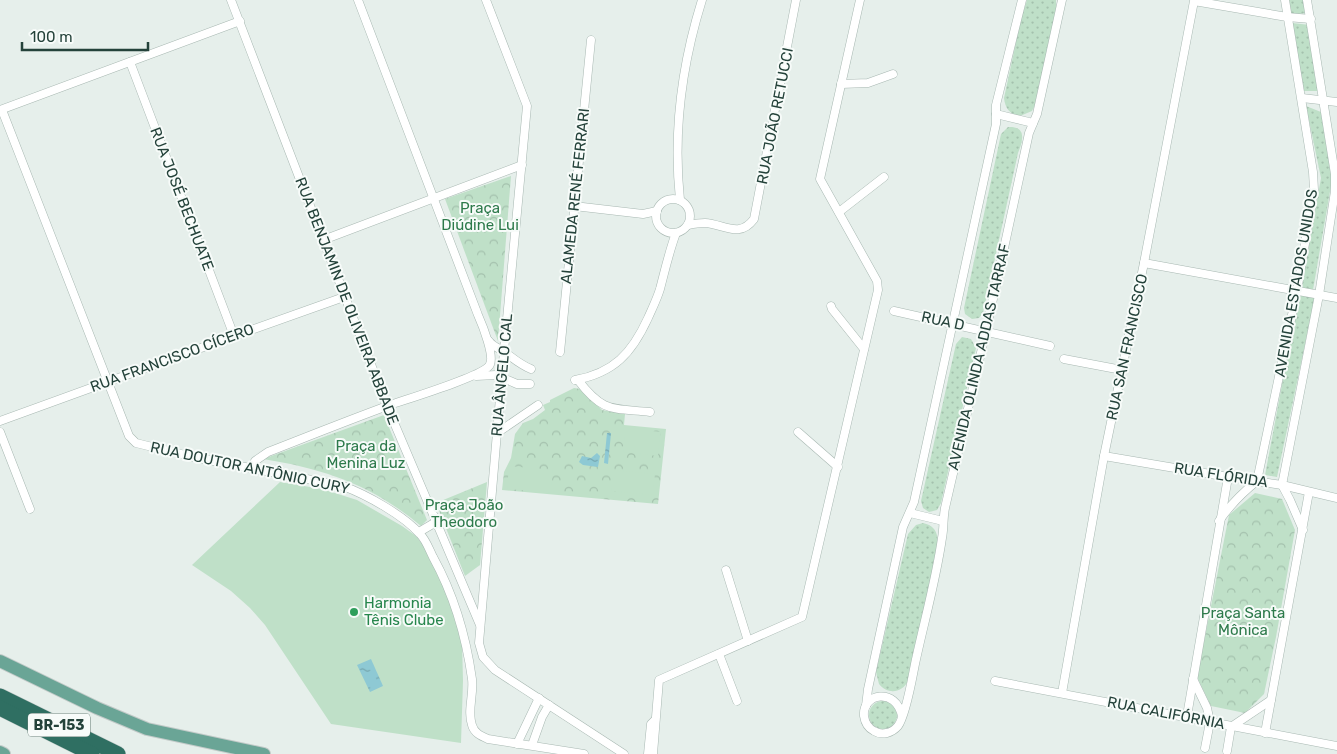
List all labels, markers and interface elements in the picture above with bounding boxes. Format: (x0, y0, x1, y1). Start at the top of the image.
scale bar (22, 20, 149, 52)
text: 100 m (30, 28, 72, 46)
street label: RUA JOÃO RETUCCI (753, 46, 797, 186)
street label: ALAMEDA RENÉ FERRARI (557, 107, 593, 285)
street label: RUA JOSÉ BECHUATE (146, 125, 218, 273)
street label: RUA BENJAMIN DE OLIVEIRA ABBADE (291, 175, 403, 427)
street label: AVENIDA ESTADOS UNIDOS (1271, 188, 1321, 378)
park label: Praça Diúdine Lui (441, 199, 519, 234)
street label: AVENIDA OLINDA ADDAS TARRAF (944, 242, 1014, 472)
street label: RUA SAN FRANCISCO (1103, 272, 1151, 422)
street label: RUA D (920, 308, 966, 334)
street label: RUA ÂNGELO CAL (488, 312, 516, 437)
street label: RUA FRANCISCO CÍCERO (88, 320, 256, 396)
park label: Praça da Menina Luz (327, 437, 406, 472)
street label: RUA DOUTOR ANTÔNIO CURY (149, 438, 352, 498)
street label: RUA FLÓRIDA (1173, 459, 1269, 491)
park label: Praça João Theodoro (425, 496, 503, 531)
place label: Harmonia Tênis Clube (364, 594, 444, 629)
park label: Praça Santa Mônica (1201, 604, 1285, 639)
marker: Harmonia Tênis Clube (348, 606, 360, 618)
street label: RUA CALIFÓRNIA (1106, 693, 1226, 733)
road number: BR-153 (28, 714, 90, 736)

